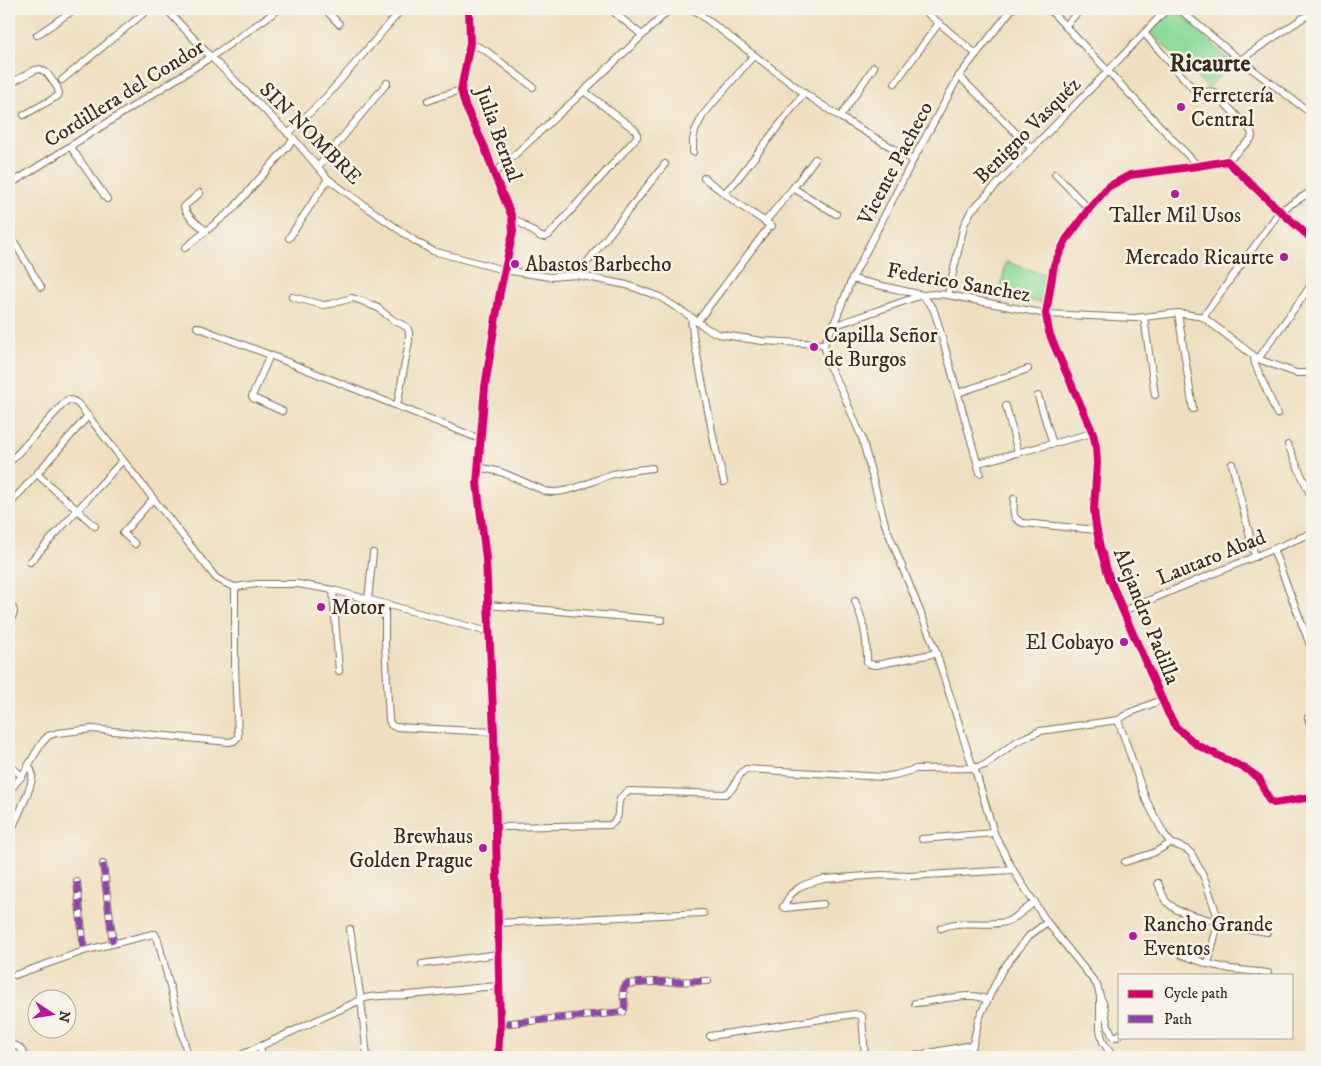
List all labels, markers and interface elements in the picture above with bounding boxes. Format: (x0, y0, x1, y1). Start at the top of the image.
street label: Cordillera del Condor (40, 34, 209, 154)
district label: Ricaurte (1170, 49, 1250, 79)
street label: Benigno Vasquéz (969, 72, 1087, 190)
street label: SIN NOMBRE (254, 77, 367, 190)
street label: Julia Bernal (468, 81, 527, 186)
place label: Ferretería Central (1191, 83, 1274, 133)
street label: Vicente Pacheco (852, 97, 939, 231)
marker: Ferretería Central (1175, 101, 1187, 113)
marker: Taller Mil Usos (1169, 188, 1181, 200)
place label: Taller Mil Usos (1109, 203, 1241, 229)
place label: Mercado Ricaurte (1125, 245, 1274, 271)
marker: Mercado Ricaurte (1278, 251, 1290, 263)
place label: Abastos Barbecho (525, 252, 671, 278)
marker: Abastos Barbecho (509, 258, 521, 270)
street label: Federico Sanchez (885, 258, 1033, 308)
place label: Capilla Señor de Burgos (824, 323, 938, 373)
marker: Capilla Señor de Burgos (808, 341, 820, 353)
street label: Lautaro Abad (1153, 524, 1270, 592)
street label: Alejandro Padilla (1107, 544, 1185, 688)
place label: Motor (331, 595, 385, 621)
marker: Motor (315, 601, 327, 613)
place label: El Cobayo (1025, 630, 1114, 656)
marker: El Cobayo (1118, 636, 1130, 648)
place label: Brewhaus Golden Prague (349, 824, 473, 874)
marker: Brewhaus Golden Prague (477, 842, 489, 854)
place label: Rancho Grande Eventos (1143, 912, 1273, 962)
marker: Rancho Grande Eventos (1127, 930, 1139, 942)
legend (1118, 974, 1294, 1038)
text: Cycle path (1164, 984, 1228, 1003)
north arrow (28, 988, 78, 1038)
text: N (54, 1009, 74, 1024)
text: Path (1164, 1010, 1192, 1029)

